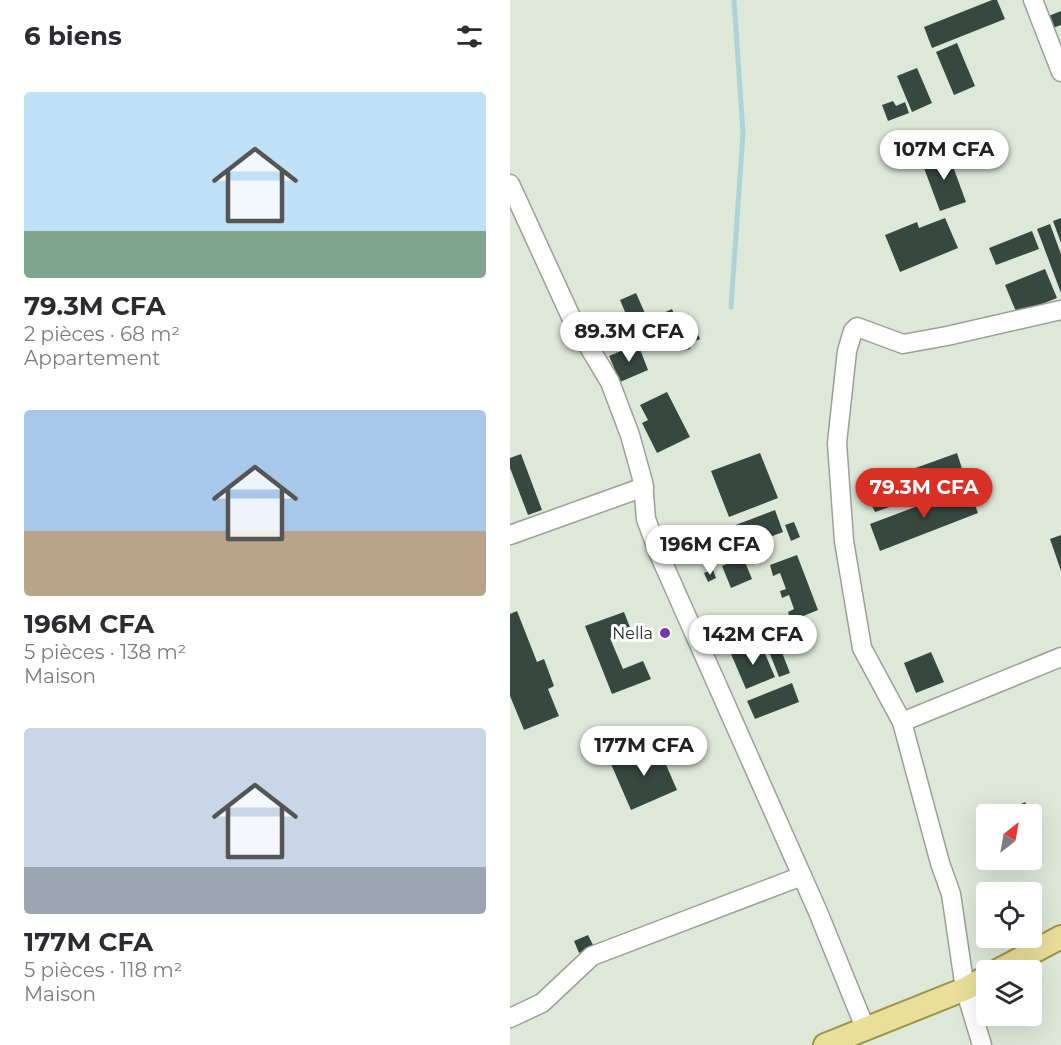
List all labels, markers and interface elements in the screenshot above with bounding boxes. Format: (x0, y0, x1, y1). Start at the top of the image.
text: 6 biens (24, 20, 122, 52)
icon: filters (453, 20, 486, 53)
pin: 107M CFA (882, 130, 1006, 181)
icon: home (201, 131, 309, 239)
text: 107M CFA (894, 137, 994, 161)
text: 79.3M CFA (24, 290, 166, 322)
pin: 89.3M CFA (560, 312, 698, 363)
text: 89.3M CFA (574, 319, 684, 343)
text: 2 pièces · 68 m² (24, 322, 180, 346)
text: Appartement (24, 346, 160, 370)
icon: home (201, 449, 309, 557)
pin: 79.3M CFA (855, 468, 993, 519)
text: 79.3M CFA (870, 475, 978, 499)
pin: 196M CFA (648, 525, 772, 576)
text: 196M CFA (660, 532, 760, 556)
text: 196M CFA (24, 608, 154, 640)
pin: 142M CFA (691, 615, 815, 666)
text: 142M CFA (703, 622, 803, 646)
place label: Nella (612, 624, 653, 643)
marker: Nella (658, 626, 672, 640)
text: 5 pièces · 138 m² (24, 640, 186, 664)
text: Maison (24, 664, 96, 688)
pin: 177M CFA (582, 726, 706, 777)
text: 177M CFA (594, 733, 694, 757)
icon: home (201, 767, 309, 875)
north arrow (976, 804, 1042, 870)
map controls (976, 804, 1042, 1026)
button: locate (976, 882, 1042, 948)
text: 177M CFA (24, 926, 153, 958)
text: 5 pièces · 118 m² (24, 958, 182, 982)
button: layers (976, 960, 1042, 1026)
text: Maison (24, 982, 96, 1006)

